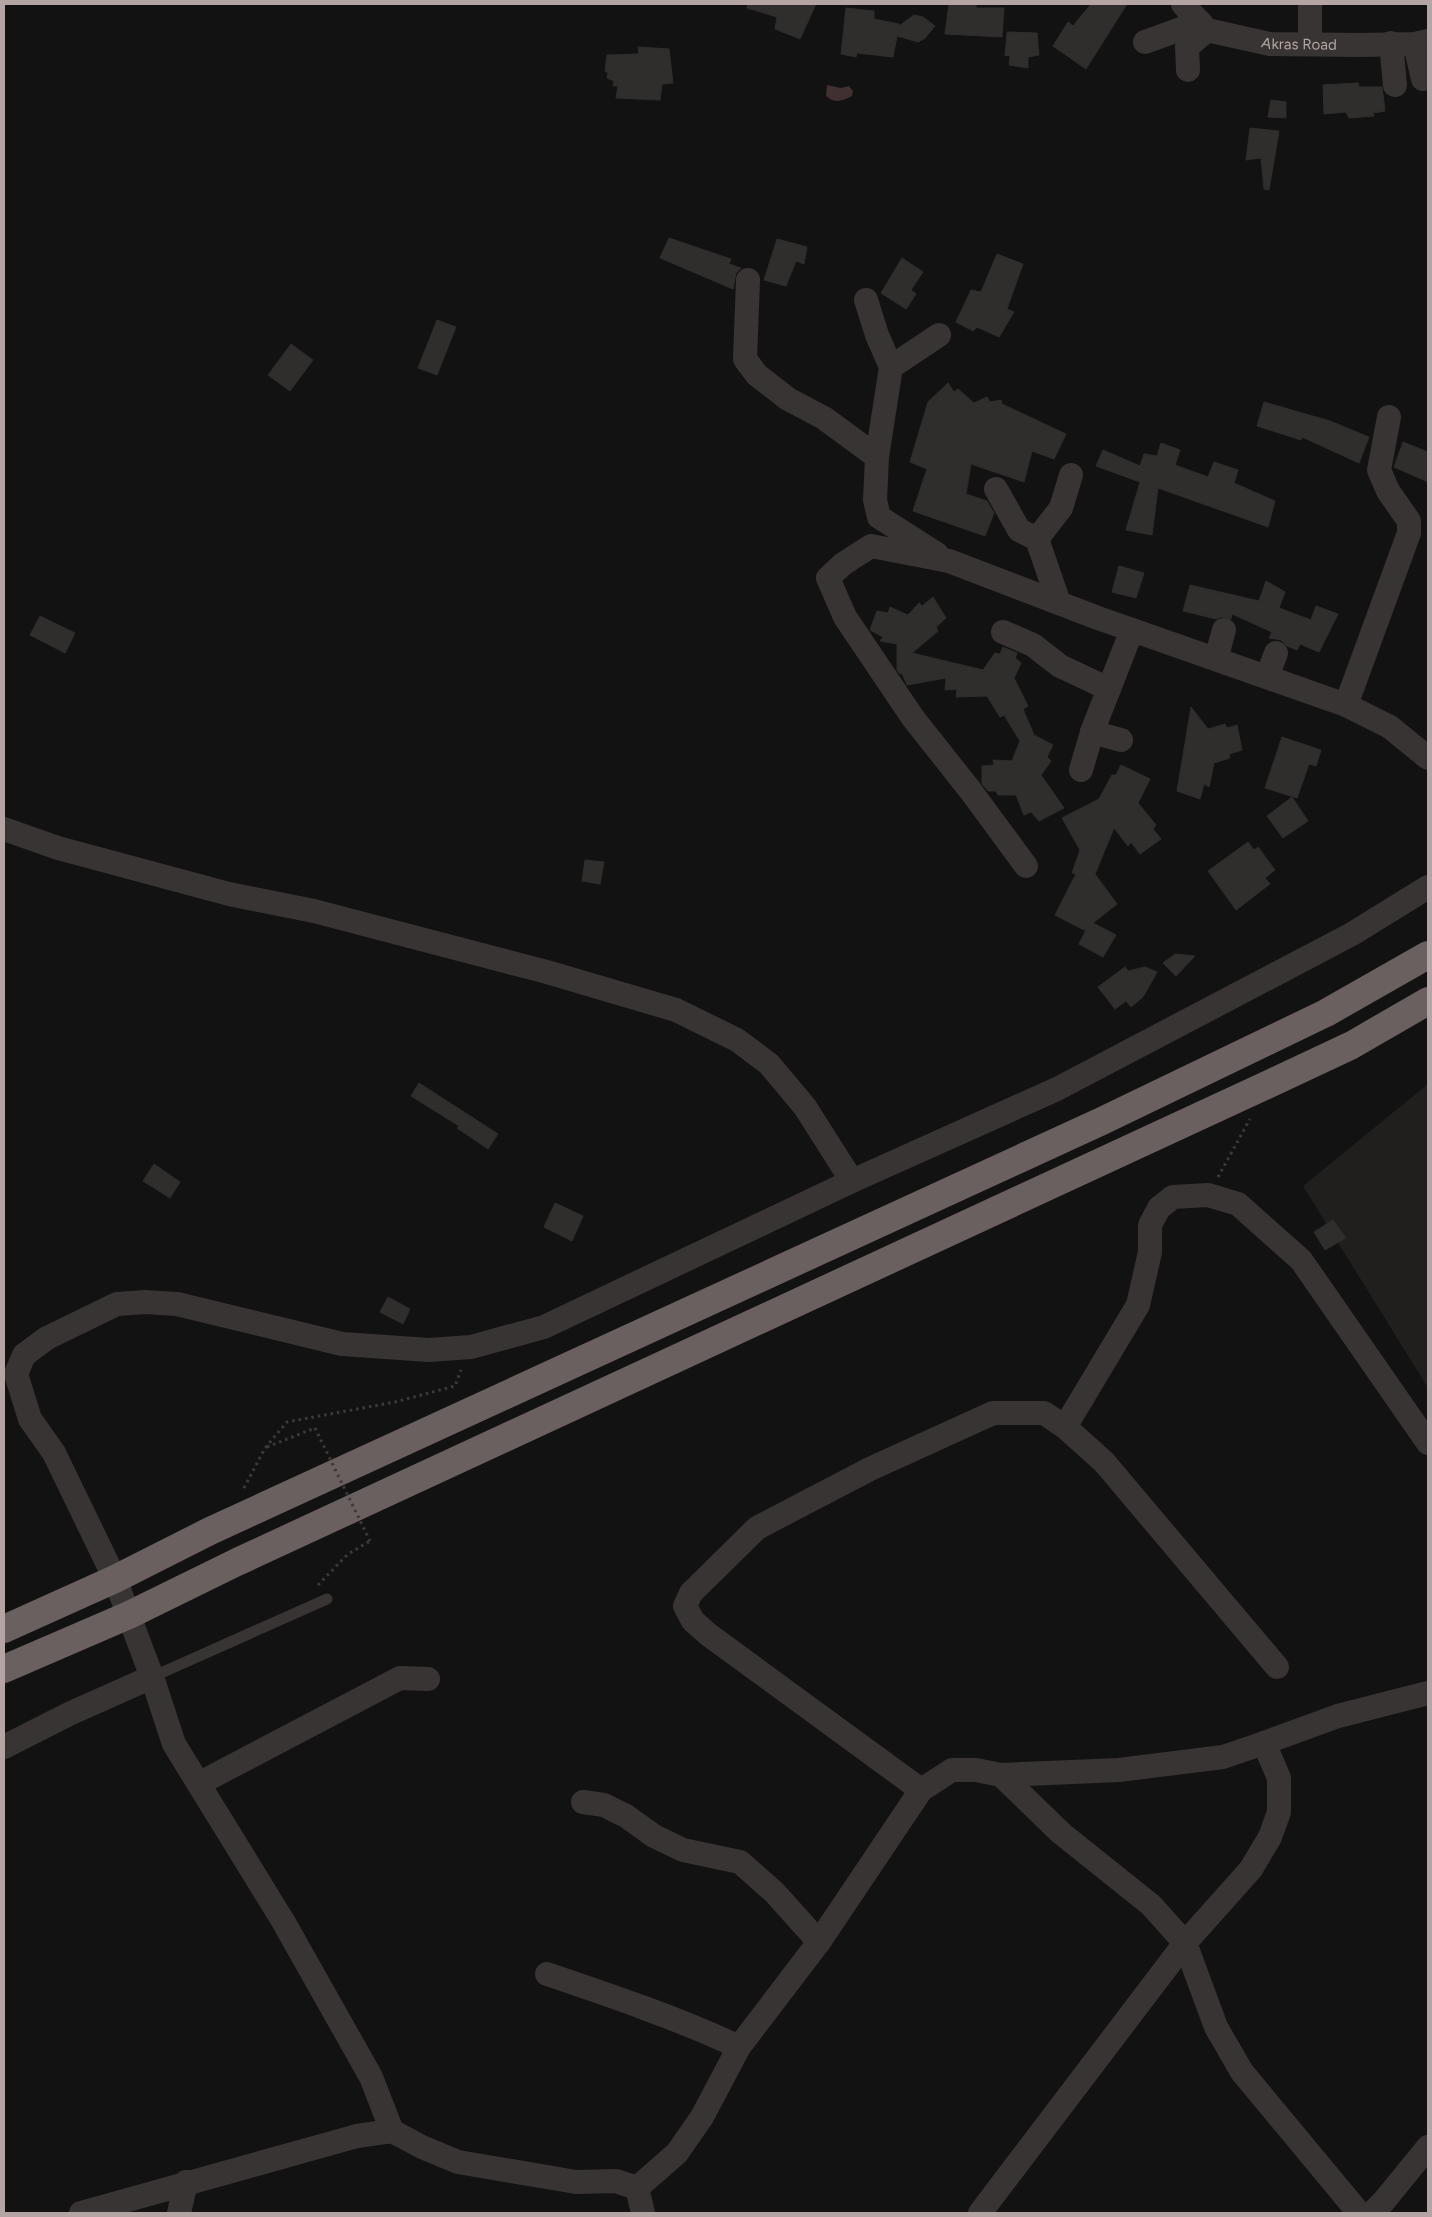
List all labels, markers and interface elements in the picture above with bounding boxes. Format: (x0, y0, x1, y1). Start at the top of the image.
street label: Akras Road (1260, 33, 1337, 54)

